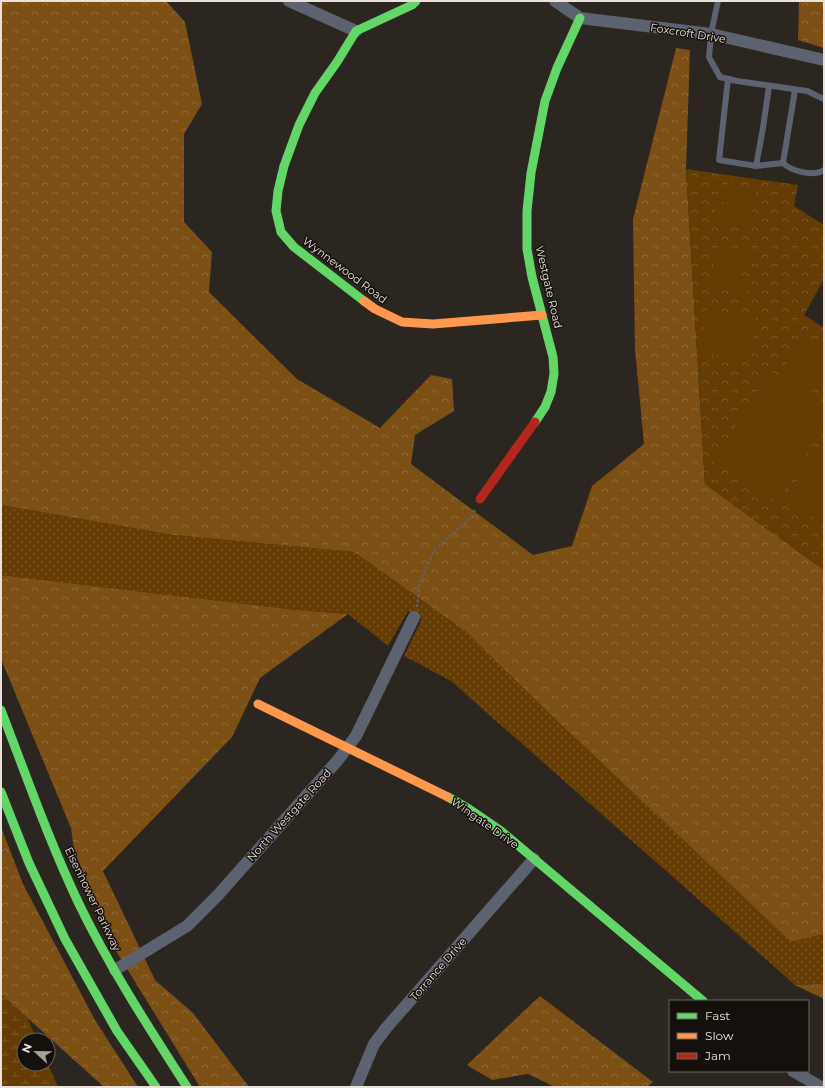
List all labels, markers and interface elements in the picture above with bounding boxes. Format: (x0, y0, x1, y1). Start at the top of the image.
street label: Foxcroft Drive (649, 20, 727, 46)
street label: Wynnewood Road (300, 234, 390, 306)
street label: Westgate Road (533, 244, 565, 330)
street label: North Westgate Road (244, 766, 334, 864)
street label: Wingate Drive (449, 795, 522, 852)
street label: Eisenhower Parkway (62, 845, 124, 953)
street label: Torrance Drive (407, 934, 470, 1004)
legend (669, 1000, 809, 1072)
text: Fast (705, 1008, 730, 1023)
text: Slow (705, 1028, 734, 1043)
north arrow (16, 1032, 56, 1072)
text: N (19, 1042, 35, 1055)
text: Jam (704, 1048, 731, 1063)

